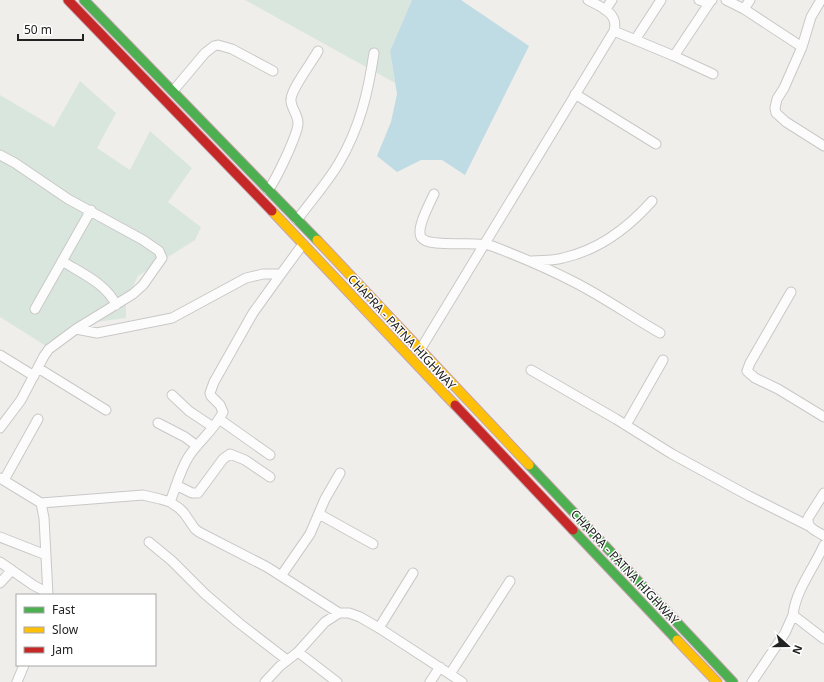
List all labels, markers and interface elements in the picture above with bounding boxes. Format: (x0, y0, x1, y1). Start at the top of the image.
scale bar (18, 16, 83, 42)
text: 50 m (24, 21, 52, 38)
street label: CHAPRA - PATNA HIGHWAY (344, 271, 460, 393)
street label: CHAPRA - PATNA HIGHWAY (567, 506, 683, 628)
legend (16, 594, 156, 666)
text: Fast (52, 601, 76, 618)
text: Slow (52, 621, 79, 638)
north arrow (768, 626, 808, 666)
text: Jam (51, 641, 73, 658)
text: N (789, 643, 806, 657)

